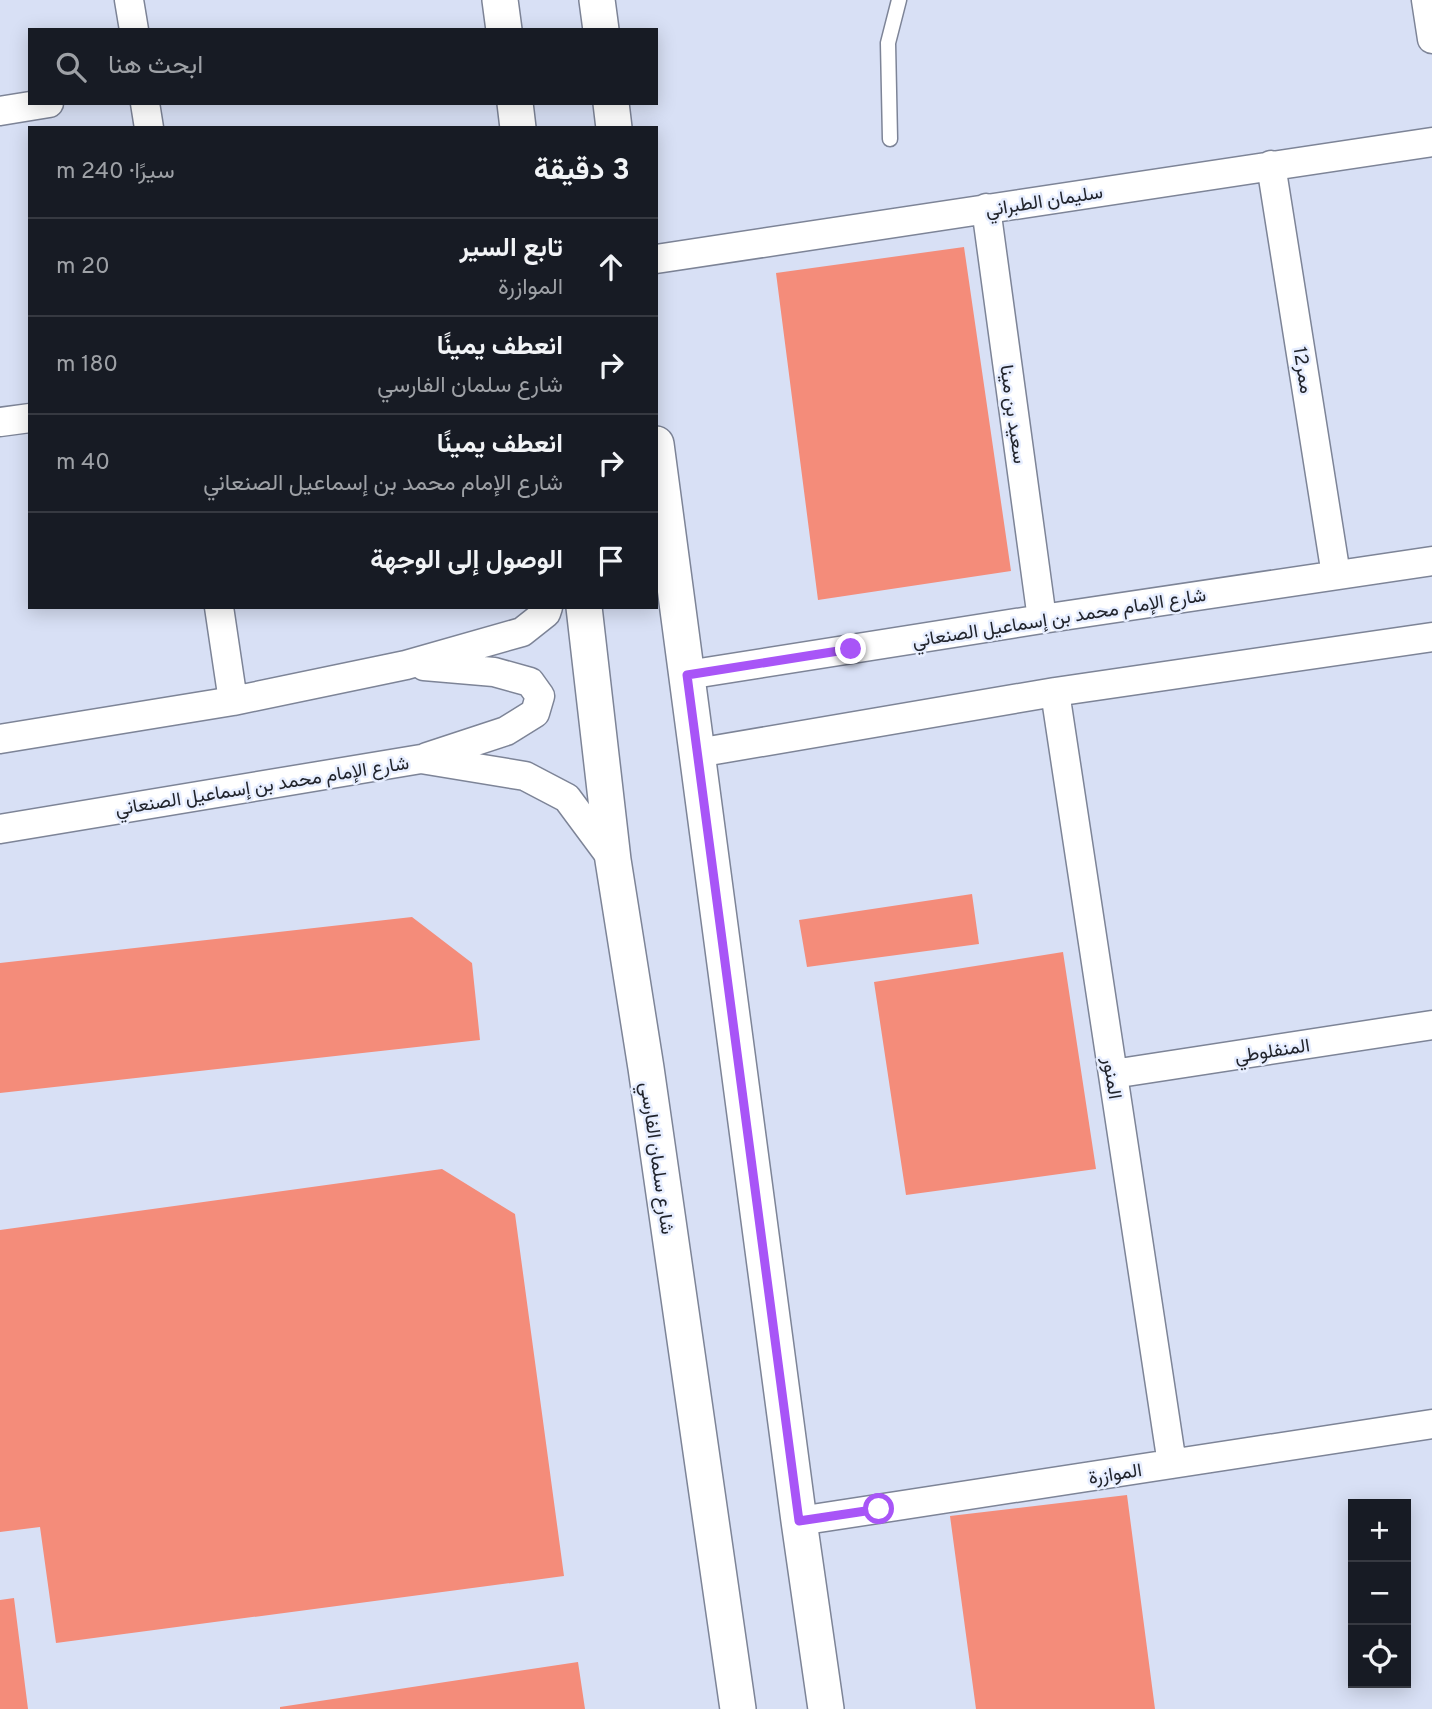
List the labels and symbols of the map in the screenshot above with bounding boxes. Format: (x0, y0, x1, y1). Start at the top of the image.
street label: سليمان الطبراني (984, 181, 1105, 225)
street label: ممر12 (1286, 345, 1318, 395)
street label: سعيد بن مينا (993, 363, 1031, 465)
street label: شارع الإمام محمد بن إسماعيل الصنعاني (911, 584, 1208, 656)
route end (835, 633, 866, 664)
street label: شارع الإمام محمد بن إسماعيل الصنعاني (114, 752, 411, 824)
street label: المنفلوطي (1233, 1034, 1312, 1072)
street label: المنور (1096, 1055, 1126, 1101)
street label: شارع سلمان الفارسي (631, 1081, 679, 1236)
street label: الموازرة (1087, 1459, 1144, 1491)
route start (863, 1493, 894, 1524)

